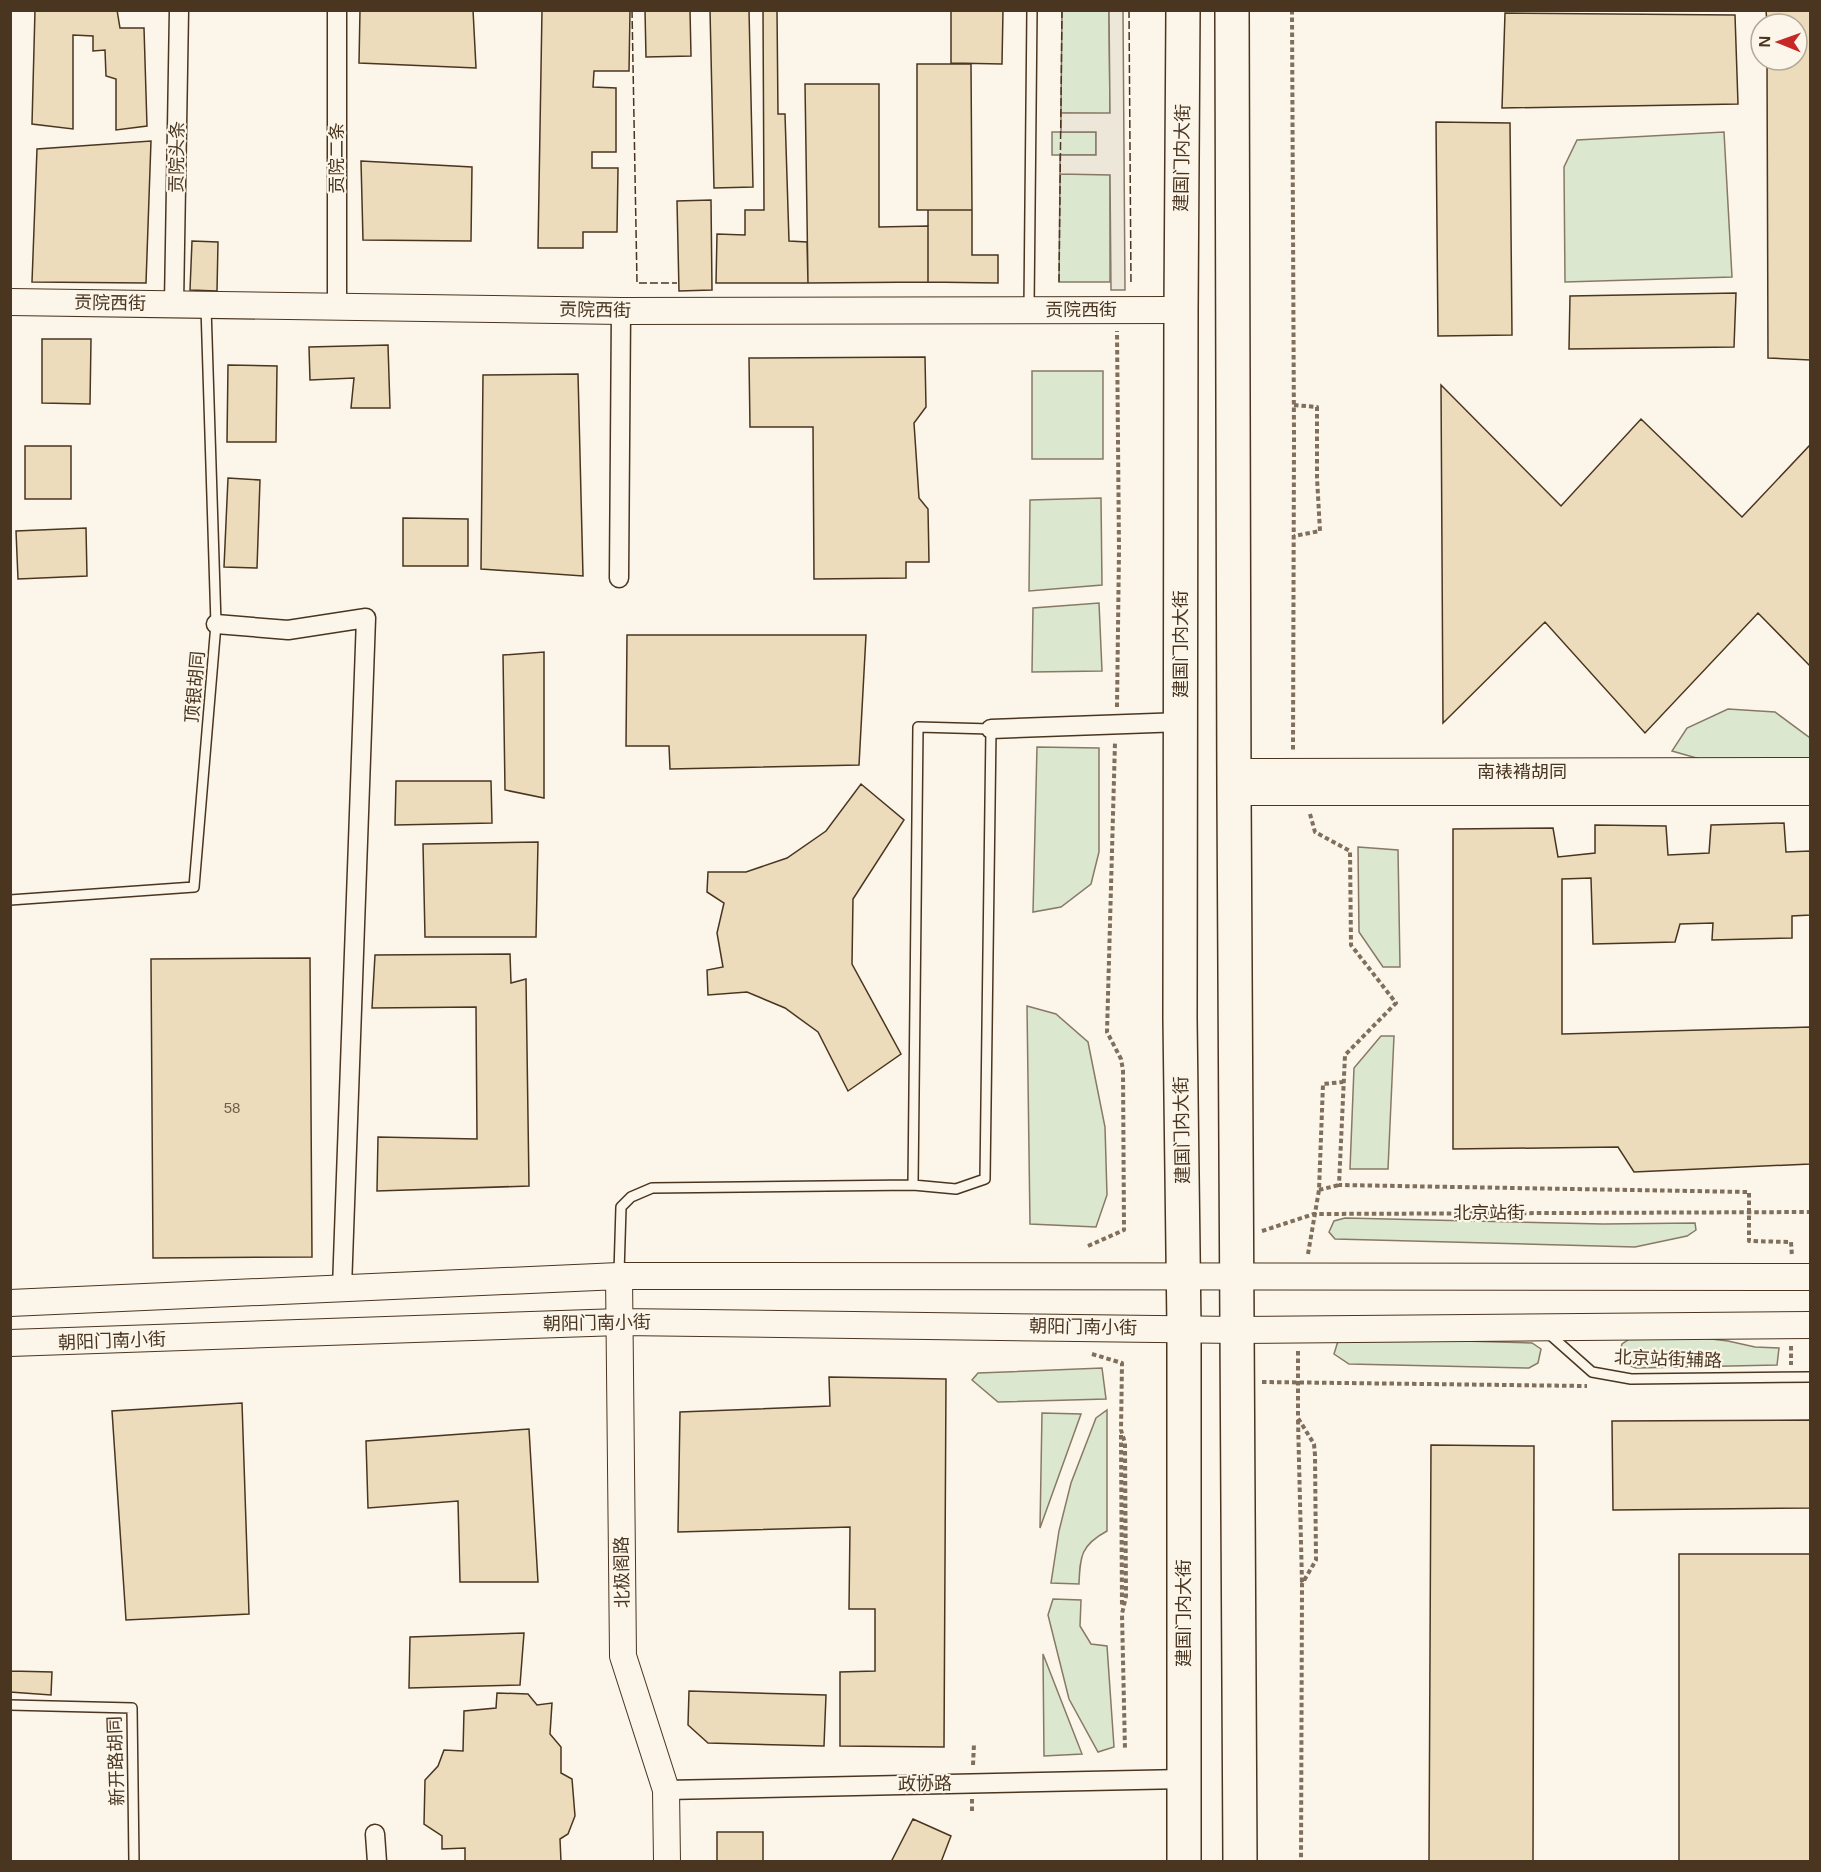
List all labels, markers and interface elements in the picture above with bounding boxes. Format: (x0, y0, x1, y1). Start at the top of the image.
north arrow (1749, 12, 1809, 72)
text: N (1756, 36, 1773, 48)
street label: 建国门内大街 (1171, 104, 1193, 212)
street label: 贡院头条 (166, 121, 188, 193)
street label: 贡院二条 (327, 122, 347, 194)
street label: 贡院西街 (74, 292, 146, 314)
street label: 贡院西街 (559, 299, 631, 321)
street label: 贡院西街 (1045, 300, 1117, 320)
street label: 建国门内大街 (1171, 590, 1191, 698)
street label: 顶银胡同 (182, 650, 208, 724)
street label: 南裱褙胡同 (1477, 762, 1567, 782)
street label: 建国门内大街 (1171, 1076, 1193, 1184)
house number: 58 (224, 1099, 240, 1116)
street label: 北京站街 (1453, 1203, 1525, 1223)
street label: 朝阳门南小街 (543, 1312, 651, 1334)
street label: 朝阳门南小街 (1029, 1316, 1137, 1338)
street label: 朝阳门南小街 (58, 1329, 166, 1353)
street label: 北京站街辅路 (1614, 1347, 1722, 1371)
street label: 北极阁路 (611, 1536, 633, 1608)
street label: 建国门内大街 (1174, 1559, 1194, 1667)
street label: 新开路胡同 (104, 1716, 128, 1806)
street label: 政协路 (898, 1774, 952, 1794)

